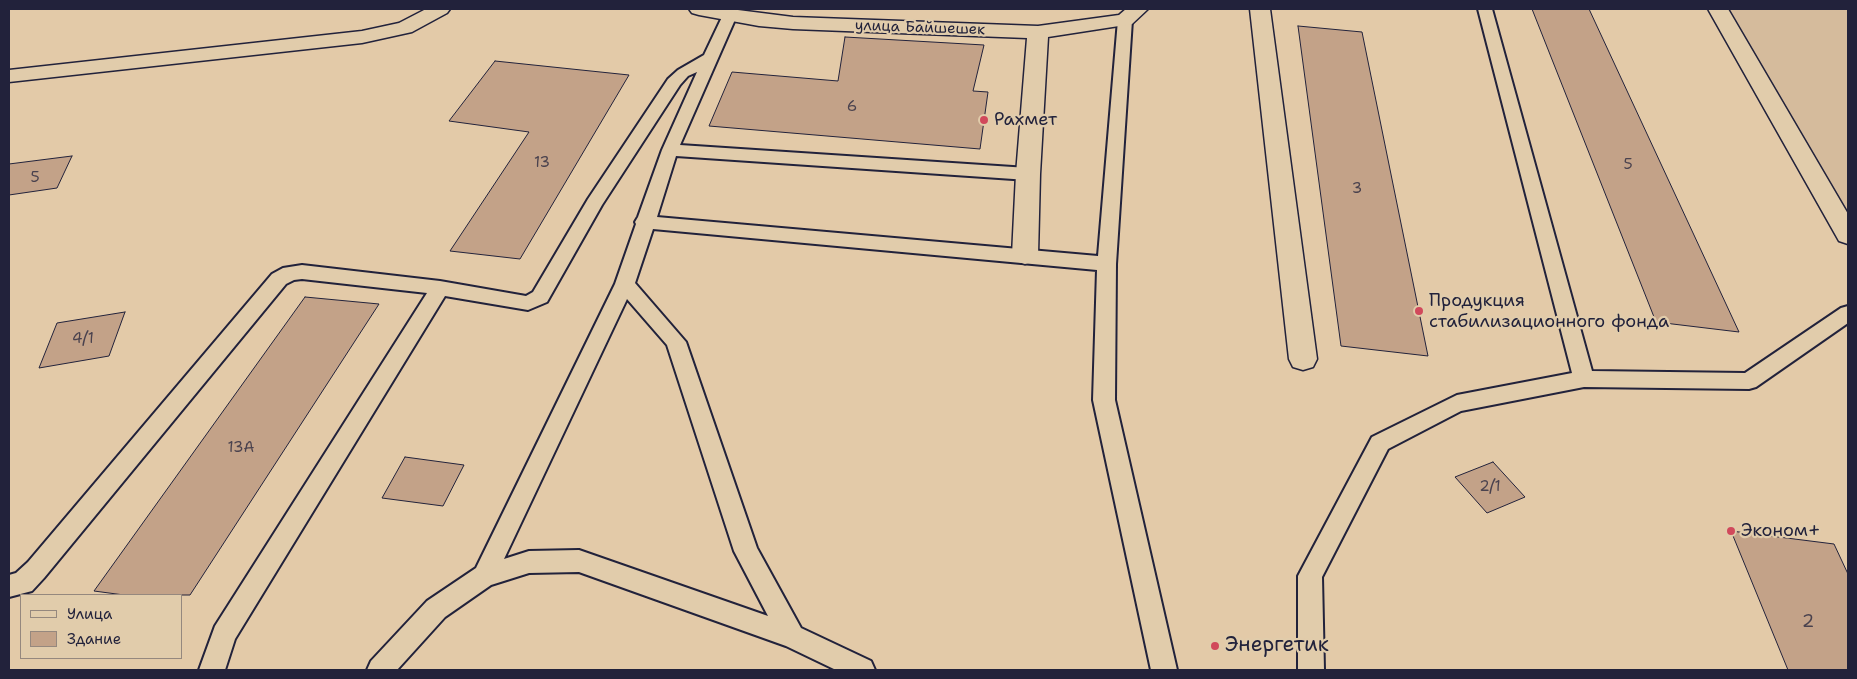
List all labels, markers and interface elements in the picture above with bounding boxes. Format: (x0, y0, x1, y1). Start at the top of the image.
street label: улица Байшешек (855, 17, 985, 39)
house number: 6 (847, 98, 857, 116)
place label: Рахмет (994, 109, 1057, 131)
marker: Рахмет (978, 114, 990, 126)
house number: 13 (534, 154, 550, 172)
house number: 5 (1623, 156, 1633, 174)
house number: 5 (30, 169, 40, 187)
house number: 3 (1352, 180, 1362, 198)
place label: Продукция стабилизационного фонда (1429, 290, 1669, 332)
marker: Продукция стабилизационного фонда (1413, 305, 1425, 317)
house number: 4/1 (72, 330, 94, 348)
house number: 13А (228, 439, 254, 457)
house number: 2/1 (1479, 478, 1501, 496)
place label: Эконом+ (1741, 520, 1820, 542)
marker: Эконом+ (1725, 525, 1737, 537)
legend (20, 594, 182, 659)
text: Улица (67, 604, 112, 624)
house number: 2 (1802, 611, 1814, 633)
text: Здание (67, 629, 121, 649)
place label: Энергетик (1225, 633, 1329, 659)
marker: Энергетик (1209, 640, 1221, 652)

